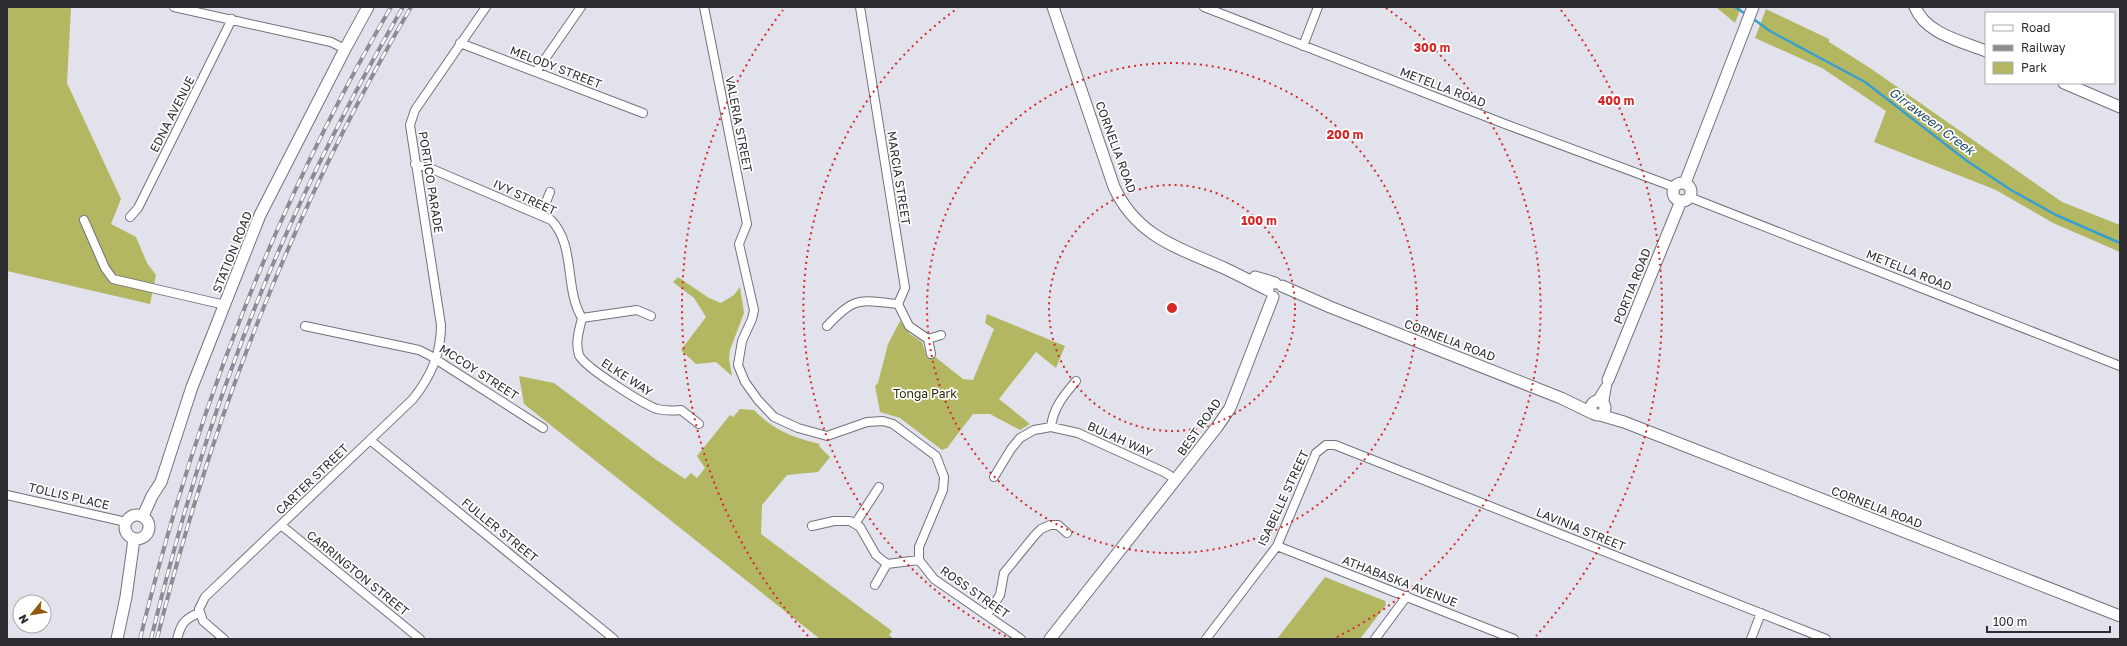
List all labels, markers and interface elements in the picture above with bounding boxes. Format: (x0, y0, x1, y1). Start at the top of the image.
legend (1985, 12, 2115, 84)
text: Road (2021, 20, 2050, 35)
text: 300 m (1414, 40, 1450, 55)
text: Railway (2021, 40, 2066, 55)
street label: MELODY STREET (508, 43, 604, 92)
text: Park (2021, 60, 2047, 75)
street label: METELLA ROAD (1398, 64, 1488, 110)
street label: EDNA AVENUE (146, 73, 198, 155)
street label: VALERIA STREET (722, 75, 756, 174)
water label: Girraween Creek (1886, 84, 1979, 159)
text: 400 m (1598, 93, 1634, 108)
street label: CORNELIA ROAD (1092, 99, 1140, 195)
text: 200 m (1327, 127, 1363, 142)
street label: PORTICO PARADE (416, 130, 446, 234)
street label: MARCIA STREET (884, 130, 914, 227)
street label: IVY STREET (491, 176, 560, 218)
street label: STATION ROAD (209, 209, 255, 295)
text: 100 m (1241, 213, 1277, 228)
street label: PORTIA ROAD (1610, 246, 1654, 326)
street label: METELLA ROAD (1864, 246, 1954, 294)
centre of rings (1165, 301, 1179, 315)
street label: CORNELIA ROAD (1402, 316, 1498, 364)
street label: MCCOY STREET (437, 341, 522, 403)
street label: ELKE WAY (599, 355, 656, 399)
park label: Tonga Park (893, 386, 957, 401)
street label: BEST ROAD (1174, 395, 1224, 459)
street label: BULAH WAY (1085, 418, 1155, 460)
street label: CARTER STREET (273, 440, 352, 517)
street label: ISABELLE STREET (1254, 447, 1312, 548)
street label: TOLLIS PLACE (27, 479, 111, 513)
street label: CORNELIA ROAD (1829, 483, 1925, 531)
street label: FULLER STREET (459, 495, 541, 566)
street label: LAVINIA STREET (1534, 504, 1628, 554)
street label: CARRINGTON STREET (304, 527, 412, 619)
street label: ATHABASKA AVENUE (1340, 552, 1460, 610)
street label: ROSS STREET (938, 563, 1013, 622)
north arrow (12, 594, 52, 634)
scale bar (1987, 608, 2110, 634)
text: N (15, 612, 31, 626)
text: 100 m (1993, 614, 2027, 629)

